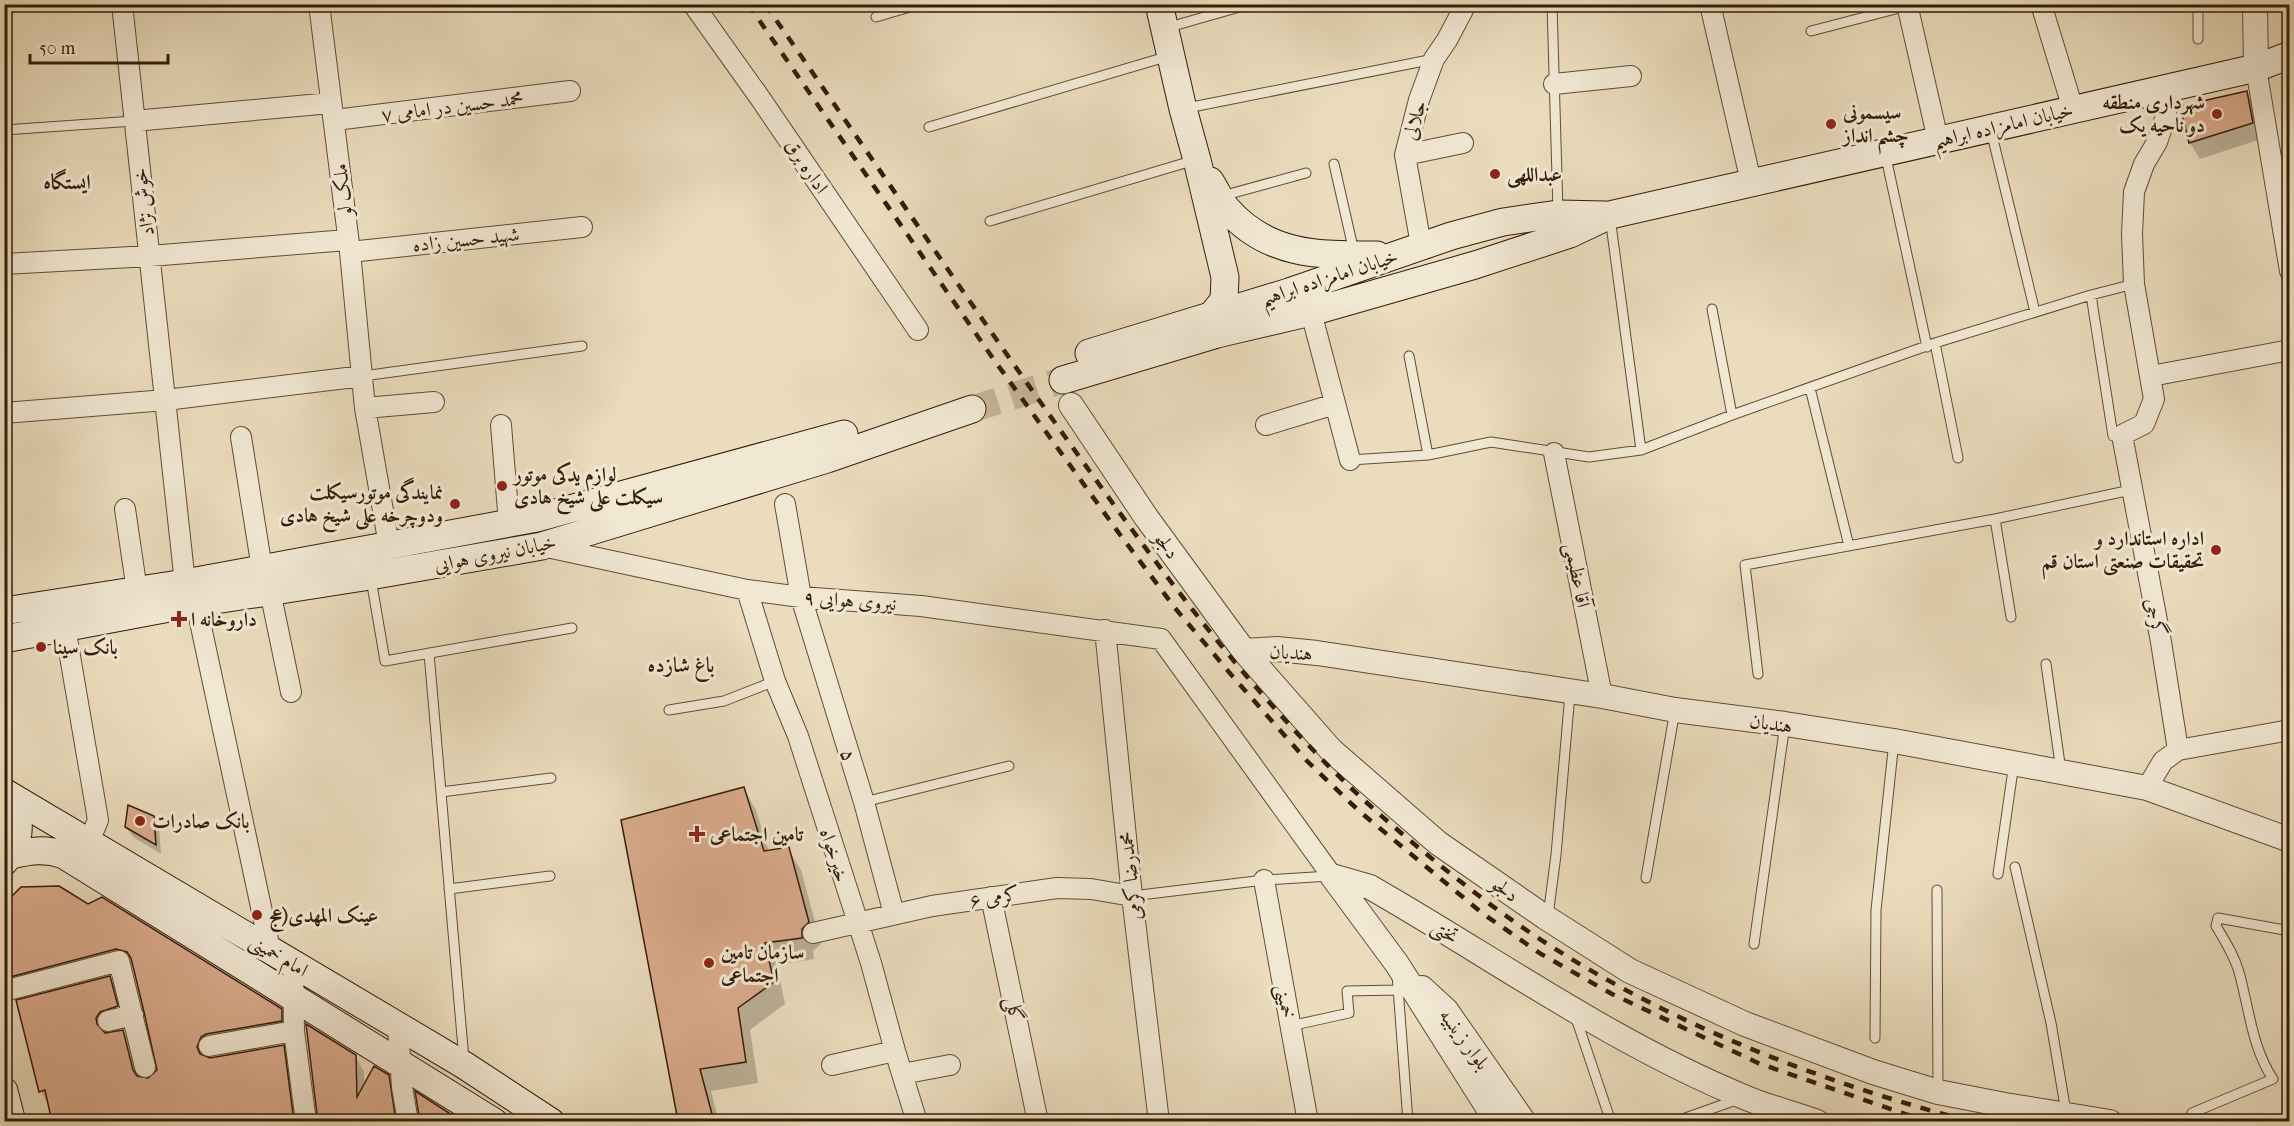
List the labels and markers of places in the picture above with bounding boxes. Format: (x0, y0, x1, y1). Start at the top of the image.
place label: شهرداری منطقه دو ناحیه یک (2102, 91, 2205, 138)
place label: سیسمونی چشم انداز (1841, 101, 1909, 155)
marker: شهرداری منطقه دو ناحیه یک (2210, 107, 2224, 121)
marker: سیسمونی چشم انداز (1824, 117, 1838, 131)
place label: عبداللهی (1507, 163, 1562, 188)
marker: عبداللهی (1488, 167, 1502, 181)
place label: لوازم یدکی موتور سیکلت علی شیخ هادی (512, 462, 663, 515)
place label: نمایندگی موتورسیکلت ودوچرخه علی شیخ هادی (280, 477, 443, 533)
marker: لوازم یدکی موتور سیکلت علی شیخ هادی (495, 479, 509, 493)
marker: نمایندگی موتورسیکلت ودوچرخه علی شیخ هادی (448, 497, 462, 511)
place label: اداره استاندارد و تحقیقات صنعتی استان قم (2042, 527, 2204, 580)
marker: اداره استاندارد و تحقیقات صنعتی استان قم (2209, 543, 2223, 557)
place label: داروخانه ا (191, 608, 257, 631)
marker: داروخانه ا (172, 612, 186, 626)
place label: بانک سینا (53, 636, 118, 659)
marker: بانک سینا (34, 640, 48, 654)
place label: بانک صادرات (152, 810, 250, 833)
marker: بانک صادرات (133, 814, 147, 828)
place label: تامین اجتماعی (709, 823, 804, 847)
marker: تامین اجتماعی (688, 825, 706, 843)
place label: عینک المهدی(عج (269, 904, 378, 932)
marker: عینک المهدی(عج (250, 908, 264, 922)
place label: سازمان تامین اجتماعی (720, 941, 804, 987)
marker: سازمان تامین اجتماعی (702, 956, 716, 970)

